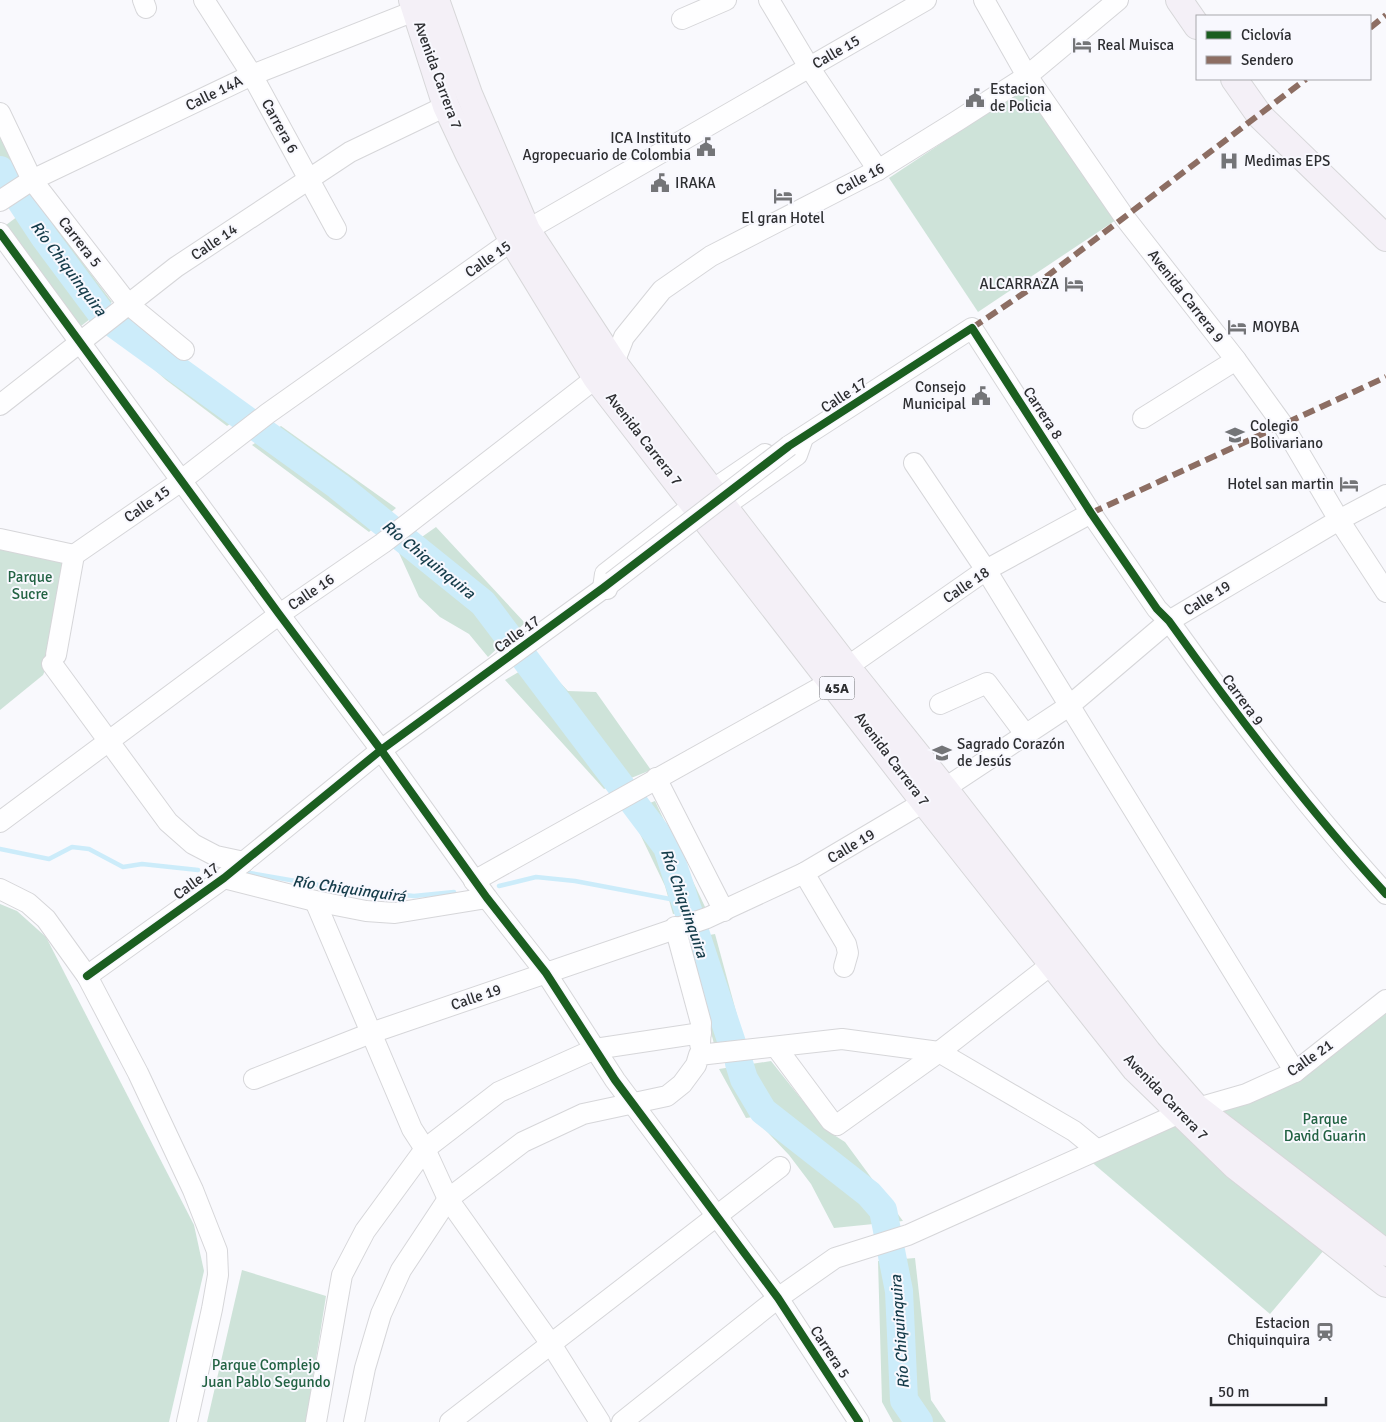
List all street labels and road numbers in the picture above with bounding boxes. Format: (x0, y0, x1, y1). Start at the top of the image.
street label: Avenida Carrera 7 (410, 19, 466, 131)
street label: Calle 15 (809, 31, 863, 73)
street label: Calle 14A (183, 71, 245, 115)
street label: Carrera 6 (258, 96, 302, 156)
street label: Calle 16 (833, 159, 887, 199)
street label: Carrera 5 (55, 213, 105, 271)
street label: Calle 14 (187, 220, 241, 264)
street label: Calle 15 (462, 237, 514, 281)
street label: Avenida Carrera 9 (1144, 246, 1228, 346)
street label: Calle 17 (817, 373, 871, 417)
street label: Carrera 8 (1019, 383, 1067, 443)
street label: Avenida Carrera 7 (602, 389, 686, 489)
street label: Calle 15 (121, 482, 173, 526)
street label: Calle 18 (939, 563, 993, 607)
street label: Calle 16 (284, 570, 338, 614)
street label: Calle 19 (1180, 577, 1234, 619)
street label: Calle 17 (491, 611, 543, 657)
street label: Carrera 9 (1218, 671, 1268, 729)
road number: 45A (820, 676, 854, 700)
street label: Avenida Carrera 7 (851, 708, 933, 810)
street label: Calle 19 (824, 825, 878, 867)
street label: Calle 17 (170, 858, 222, 904)
street label: Calle 19 (448, 980, 504, 1014)
street label: Calle 21 (1284, 1036, 1336, 1080)
street label: Avenida Carrera 7 (1120, 1050, 1212, 1144)
street label: Carrera 5 (806, 1322, 854, 1382)

